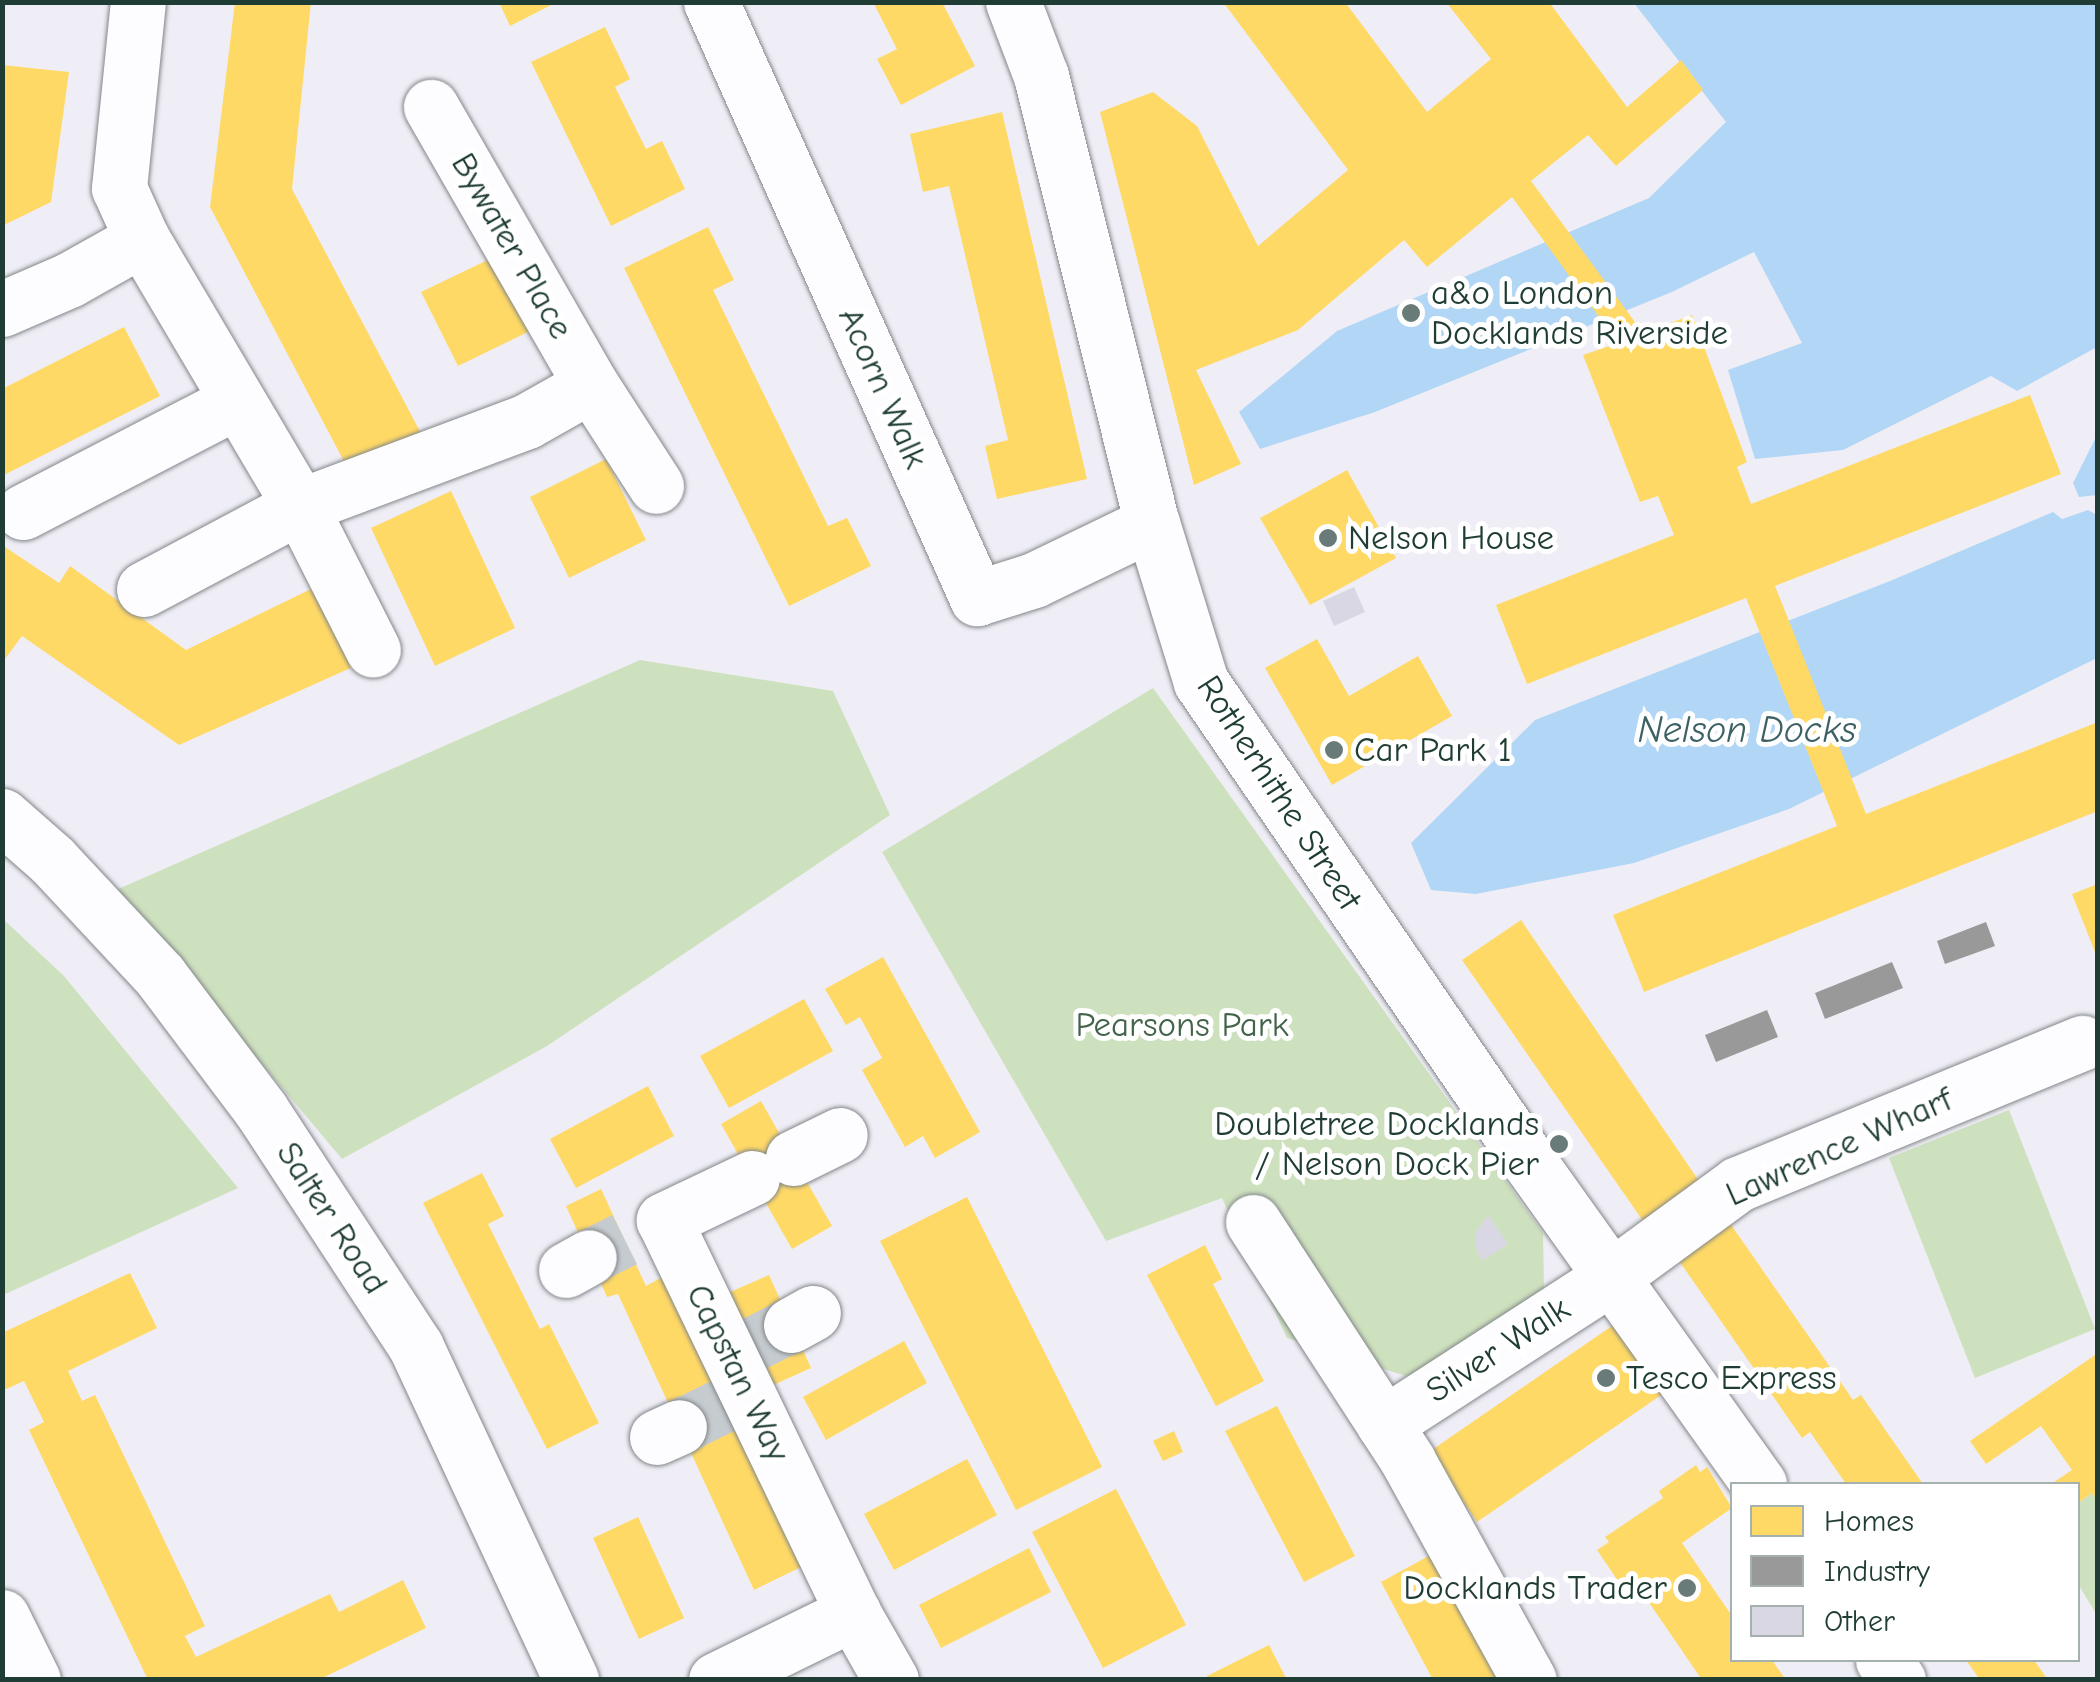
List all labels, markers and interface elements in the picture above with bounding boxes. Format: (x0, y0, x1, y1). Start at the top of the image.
street label: Bywater Place (442, 146, 582, 346)
place label: a&o London Docklands Riverside (1431, 272, 1728, 354)
street label: Acorn Walk (829, 301, 937, 475)
marker: a&o London Docklands Riverside (1400, 302, 1422, 324)
place label: Nelson House (1348, 517, 1554, 559)
marker: Nelson House (1317, 527, 1339, 549)
street label: Rotherhithe Street (1188, 668, 1370, 918)
water label: Nelson Docks (1638, 708, 1856, 754)
place label: Car Park 1 (1354, 729, 1512, 771)
marker: Car Park 1 (1323, 739, 1345, 761)
park label: Pearsons Park (1075, 1004, 1289, 1046)
street label: Lawrence Wharf (1719, 1078, 1959, 1216)
place label: Doubletree Docklands / Nelson Dock Pier (1214, 1103, 1539, 1185)
marker: Doubletree Docklands / Nelson Dock Pier (1548, 1133, 1570, 1155)
street label: Salter Road (267, 1134, 397, 1302)
street label: Capstan Way (677, 1277, 799, 1469)
street label: Silver Walk (1418, 1288, 1578, 1412)
place label: Tesco Express (1626, 1357, 1837, 1399)
marker: Tesco Express (1595, 1367, 1617, 1389)
legend (1730, 1482, 2080, 1662)
text: Homes (1824, 1504, 1914, 1539)
text: Industry (1824, 1554, 1930, 1589)
place label: Docklands Trader (1403, 1567, 1667, 1609)
marker: Docklands Trader (1676, 1577, 1698, 1599)
text: Other (1824, 1604, 1895, 1639)

